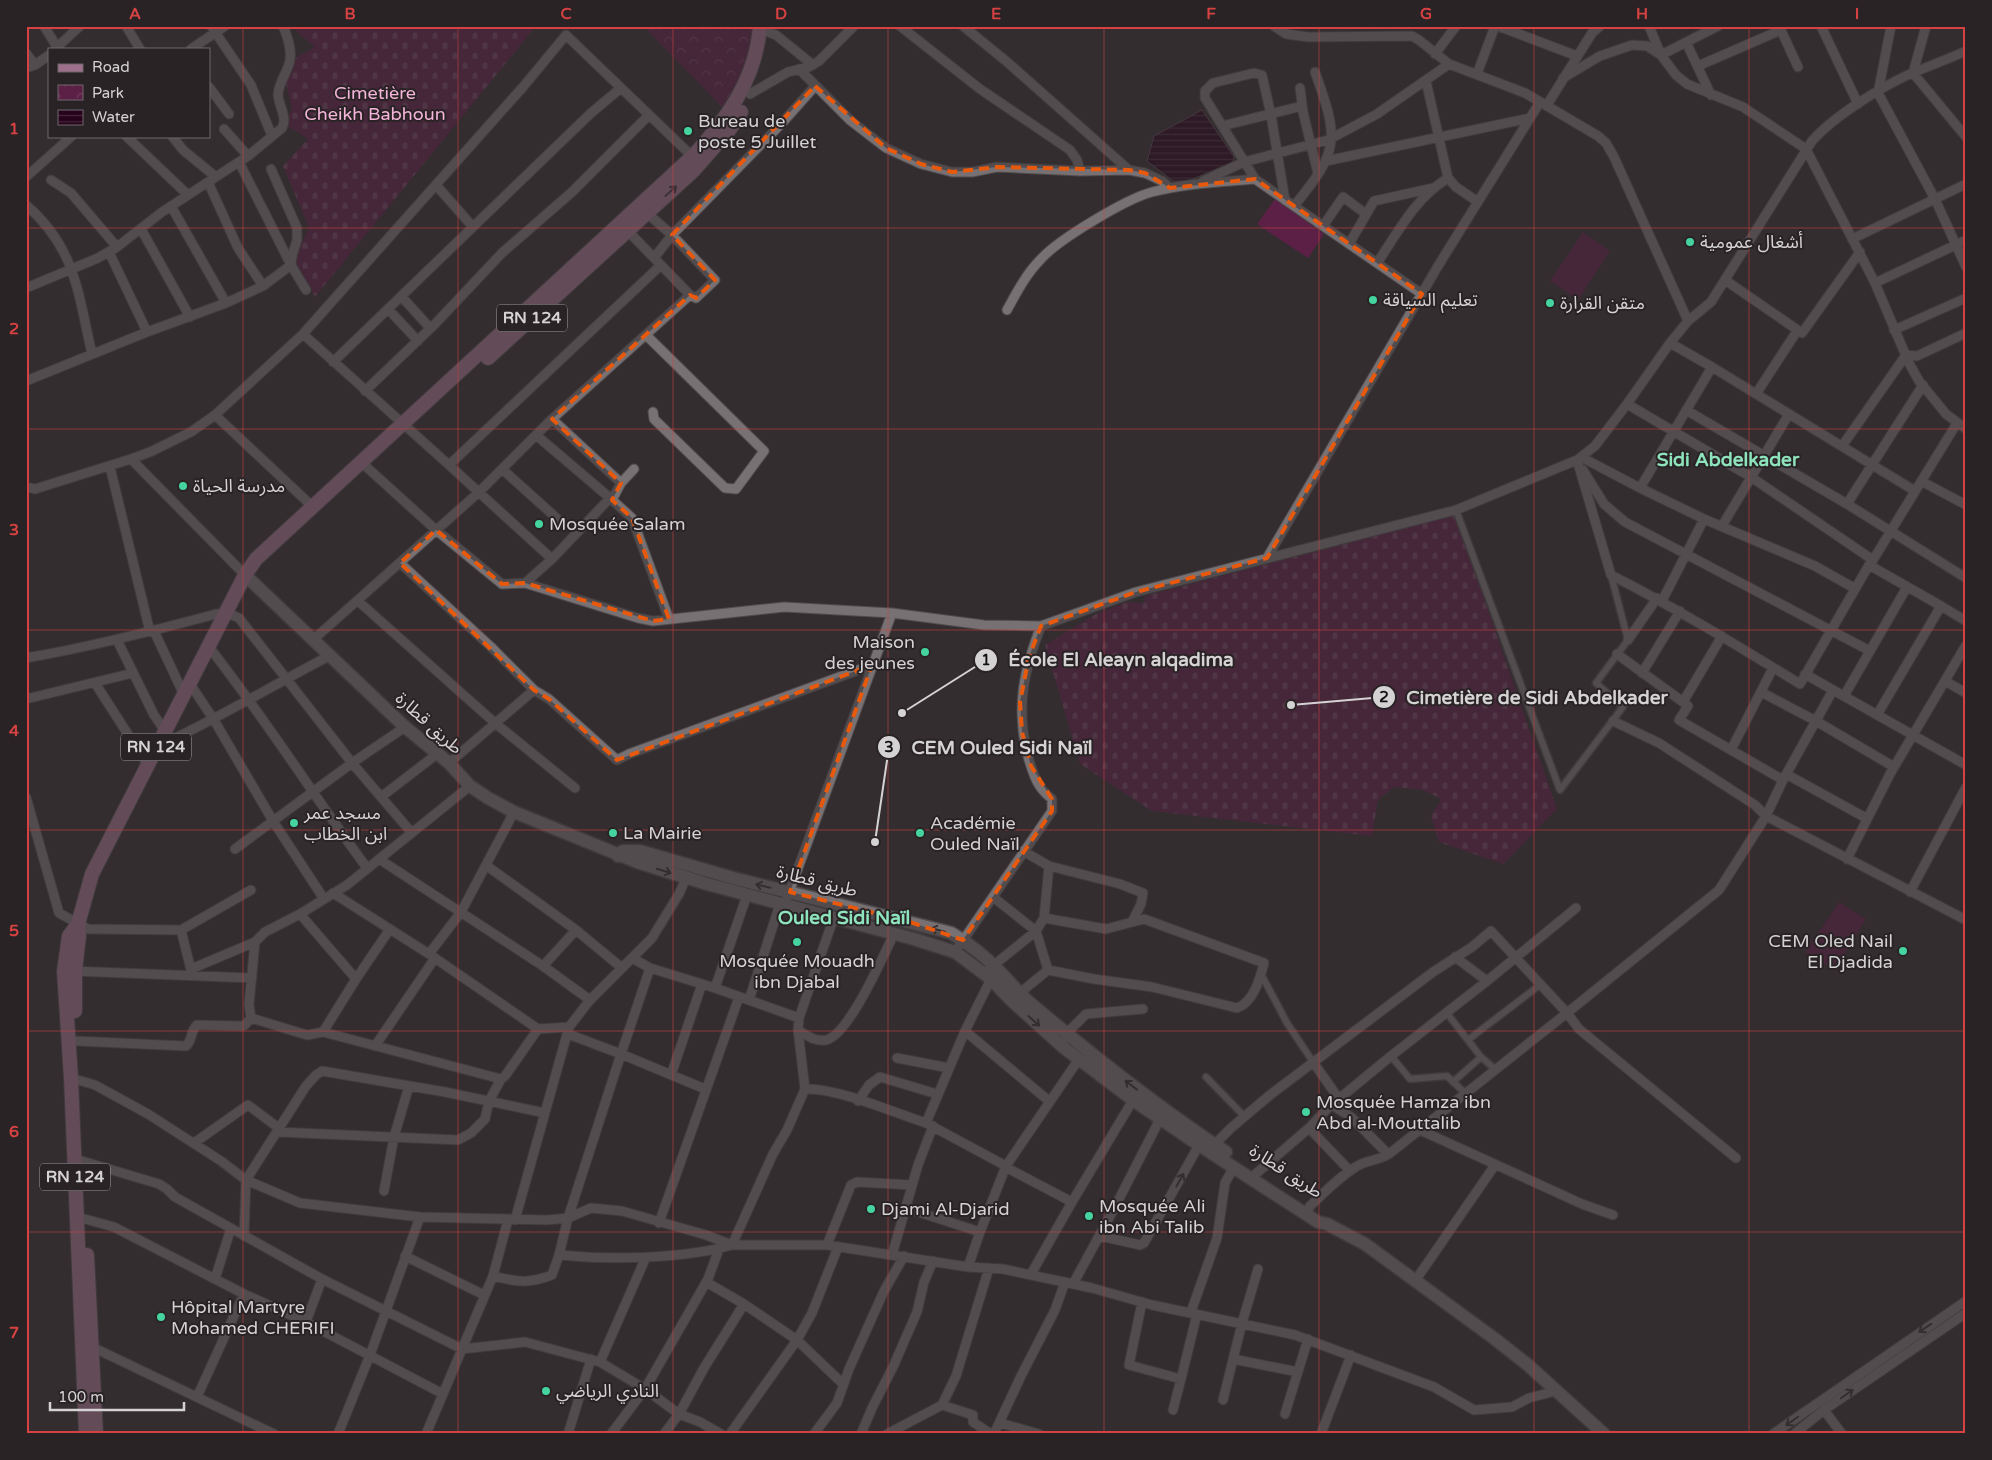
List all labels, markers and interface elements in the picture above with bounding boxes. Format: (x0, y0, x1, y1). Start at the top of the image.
text: A (129, 4, 141, 24)
text: B (344, 4, 356, 24)
text: C (560, 4, 572, 24)
text: D (775, 4, 787, 24)
text: E (991, 4, 1001, 24)
text: F (1206, 4, 1216, 24)
text: G (1420, 4, 1432, 24)
text: H (1636, 4, 1648, 24)
text: I (1855, 4, 1859, 24)
legend (48, 48, 210, 138)
text: Road (92, 58, 130, 76)
park label: Cimetière Cheikh Babhoun (304, 82, 446, 125)
text: Park (92, 84, 124, 102)
text: Water (92, 108, 135, 126)
place label: Bureau de poste 5 Juillet (698, 110, 816, 153)
text: 1 (9, 119, 19, 139)
marker: Bureau de poste 5 Juillet (682, 125, 694, 137)
one-way arrow (664, 186, 677, 197)
place label: أشغال عمومية (1700, 231, 1803, 253)
marker: أشغال عمومية (1684, 236, 1696, 248)
place label: تعليم السياقة (1383, 289, 1478, 313)
place label: متقن القرارة (1560, 292, 1645, 314)
marker: تعليم السياقة (1367, 294, 1379, 306)
marker: متقن القرارة (1544, 297, 1556, 309)
road number: RN 124 (497, 304, 567, 332)
text: 2 (9, 319, 19, 339)
district label: Sidi Abdelkader (1657, 449, 1800, 471)
place label: مدرسة الحياة (193, 475, 285, 497)
marker: مدرسة الحياة (177, 480, 189, 492)
place label: Mosquée Salam (549, 513, 685, 535)
marker: Mosquée Salam (533, 518, 545, 530)
text: 3 (9, 520, 19, 540)
place label: Maison des jeunes (825, 631, 915, 674)
callout: École El Aleayn alqadima (974, 643, 1244, 677)
marker: Maison des jeunes (919, 646, 931, 658)
text: École El Aleayn alqadima (1008, 648, 1234, 672)
text: 1 (981, 651, 991, 669)
callout: Cimetière de Sidi Abdelkader (1371, 680, 1678, 714)
street label: طريق قطارة (391, 687, 467, 759)
text: Cimetière de Sidi Abdelkader (1406, 687, 1668, 709)
text: 2 (1379, 688, 1389, 706)
text: 4 (9, 721, 19, 741)
callout: CEM Ouled Sidi Naïl (876, 730, 1103, 764)
road number: RN 124 (121, 734, 191, 760)
text: CEM Ouled Sidi Naïl (911, 737, 1093, 759)
text: 3 (884, 738, 894, 756)
place label: مسجد عمر ابن الخطاب (303, 802, 387, 845)
place label: Académie Ouled Naïl (930, 812, 1020, 855)
marker: مسجد عمر ابن الخطاب (288, 817, 300, 829)
place label: La Mairie (623, 822, 702, 844)
marker: La Mairie (607, 827, 619, 839)
marker: Académie Ouled Naïl (914, 827, 926, 839)
street label: طريق قطارة (774, 860, 860, 902)
one-way arrow (656, 866, 672, 876)
one-way arrow (756, 880, 772, 890)
district label: Ouled Sidi Naïl (778, 907, 910, 929)
text: 5 (9, 921, 19, 941)
one-way arrow (930, 924, 946, 934)
place label: CEM Oled Nail El Djadida (1768, 930, 1893, 973)
marker: Mosquée Mouadh ibn Djabal (791, 936, 803, 948)
marker: CEM Oled Nail El Djadida (1897, 945, 1909, 957)
place label: Mosquée Mouadh ibn Djabal (719, 950, 875, 993)
one-way arrow (1028, 1015, 1041, 1027)
one-way arrow (1125, 1080, 1138, 1091)
place label: Mosquée Hamza ibn Abd al-Mouttalib (1316, 1091, 1491, 1134)
marker: Mosquée Hamza ibn Abd al-Mouttalib (1300, 1106, 1312, 1118)
text: 6 (9, 1122, 19, 1142)
street label: طريق قطارة (1245, 1139, 1327, 1203)
road number: RN 124 (40, 1164, 110, 1190)
one-way arrow (1175, 1173, 1185, 1188)
place label: Mosquée Ali ibn Abi Talib (1099, 1195, 1205, 1238)
place label: Djami Al-Djarid (881, 1198, 1010, 1220)
marker: Djami Al-Djarid (865, 1203, 877, 1215)
marker: Mosquée Ali ibn Abi Talib (1083, 1210, 1095, 1222)
place label: Hôpital Martyre Mohamed CHERIFI (171, 1296, 335, 1339)
marker: Hôpital Martyre Mohamed CHERIFI (155, 1311, 167, 1323)
text: 7 (9, 1323, 19, 1343)
one-way arrow (1919, 1323, 1933, 1333)
scale bar (50, 1380, 184, 1412)
place label: النادي الرياضي (556, 1380, 659, 1404)
marker: النادي الرياضي (540, 1385, 552, 1397)
text: 100 m (58, 1388, 104, 1406)
one-way arrow (1840, 1389, 1854, 1399)
one-way arrow (1785, 1416, 1799, 1426)

